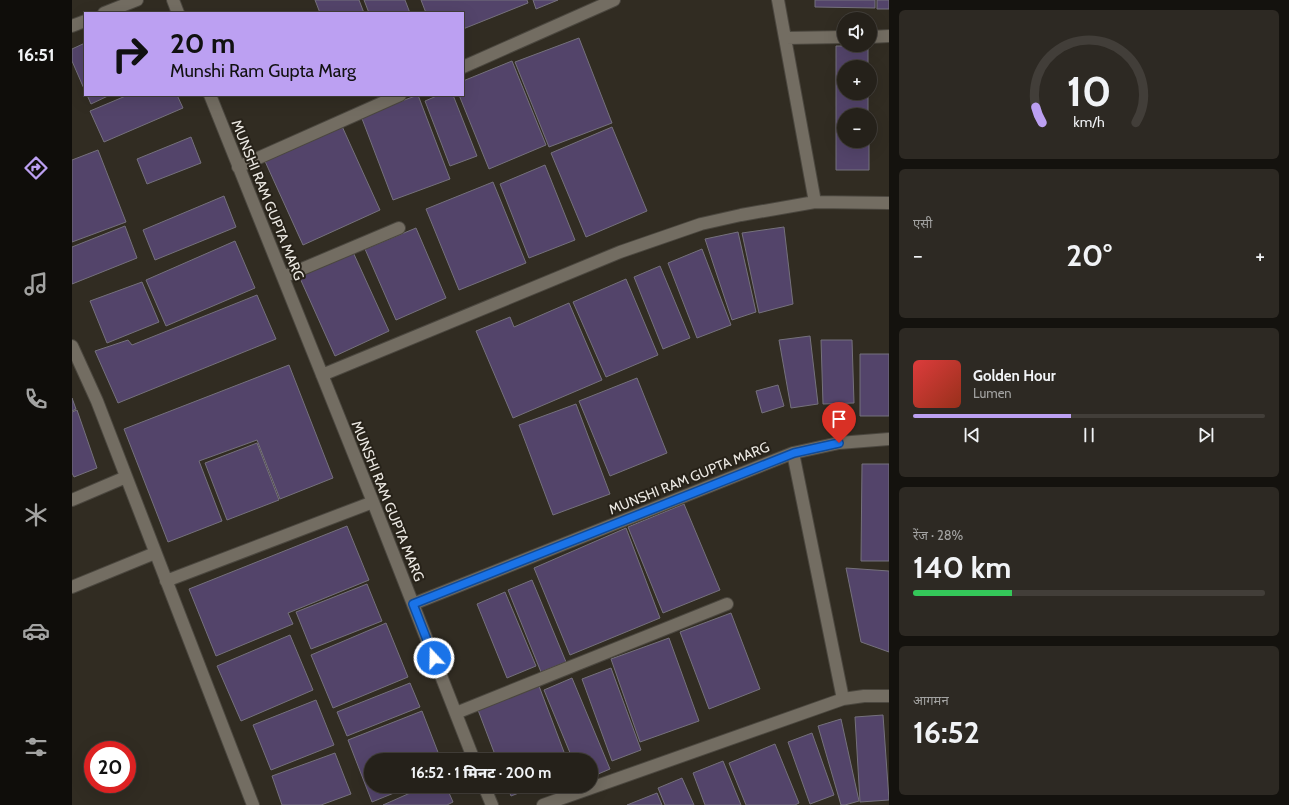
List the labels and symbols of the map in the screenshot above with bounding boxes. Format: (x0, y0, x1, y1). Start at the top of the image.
street label: MUNSHI RAM GUPTA MARG (228, 117, 308, 283)
pin (822, 402, 856, 443)
street label: MUNSHI RAM GUPTA MARG (348, 418, 428, 584)
street label: MUNSHI RAM GUPTA MARG (606, 438, 772, 518)
position arrow (413, 637, 455, 679)
speed limit sign: 20 (84, 741, 136, 793)

